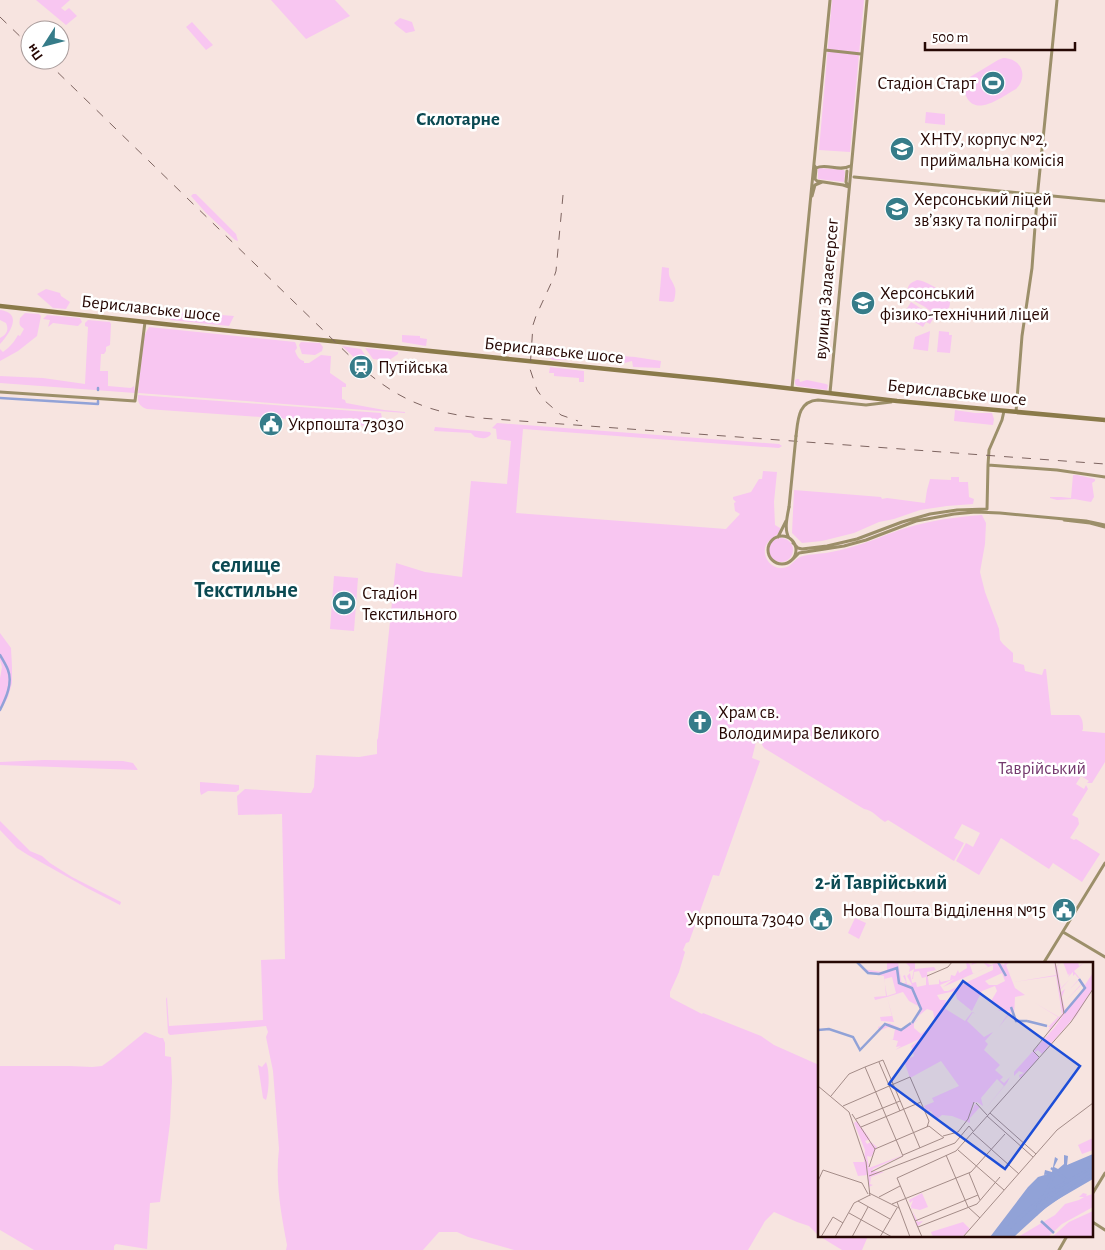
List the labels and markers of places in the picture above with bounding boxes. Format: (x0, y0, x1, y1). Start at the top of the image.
sports icon: Стадіон Старт (980, 70, 1006, 96)
place label: Стадіон Старт (877, 75, 977, 93)
place label: ХНТУ, корпус №2, приймальна комісія (920, 131, 1064, 170)
school or university icon: ХНТУ, корпус №2, приймальна комісія (889, 136, 915, 162)
place label: Херсонський ліцей зв’язку та поліграфії (914, 191, 1057, 230)
school or university icon: Херсонський ліцей зв’язку та поліграфії (884, 196, 910, 222)
place label: Херсонський фізико-технічний ліцей (880, 285, 1049, 324)
school or university icon: Херсонський фізико-технічний ліцей (850, 290, 876, 316)
station icon: Путійська (348, 354, 374, 380)
place label: Путійська (378, 359, 448, 377)
public building icon: Укрпошта 73030 (258, 411, 284, 437)
place label: Укрпошта 73030 (288, 416, 404, 434)
place label: Стадіон Текстильного (362, 585, 457, 624)
sports icon: Стадіон Текстильного (331, 590, 357, 616)
place label: Храм св. Володимира Великого (718, 704, 879, 743)
church icon: Храм св. Володимира Великого (687, 709, 713, 735)
public building icon: Нова Пошта Відділення №15 (1051, 897, 1077, 923)
place label: Нова Пошта Відділення №15 (842, 902, 1046, 920)
public building icon: Укрпошта 73040 (808, 906, 834, 932)
place label: Укрпошта 73040 (687, 911, 804, 929)

